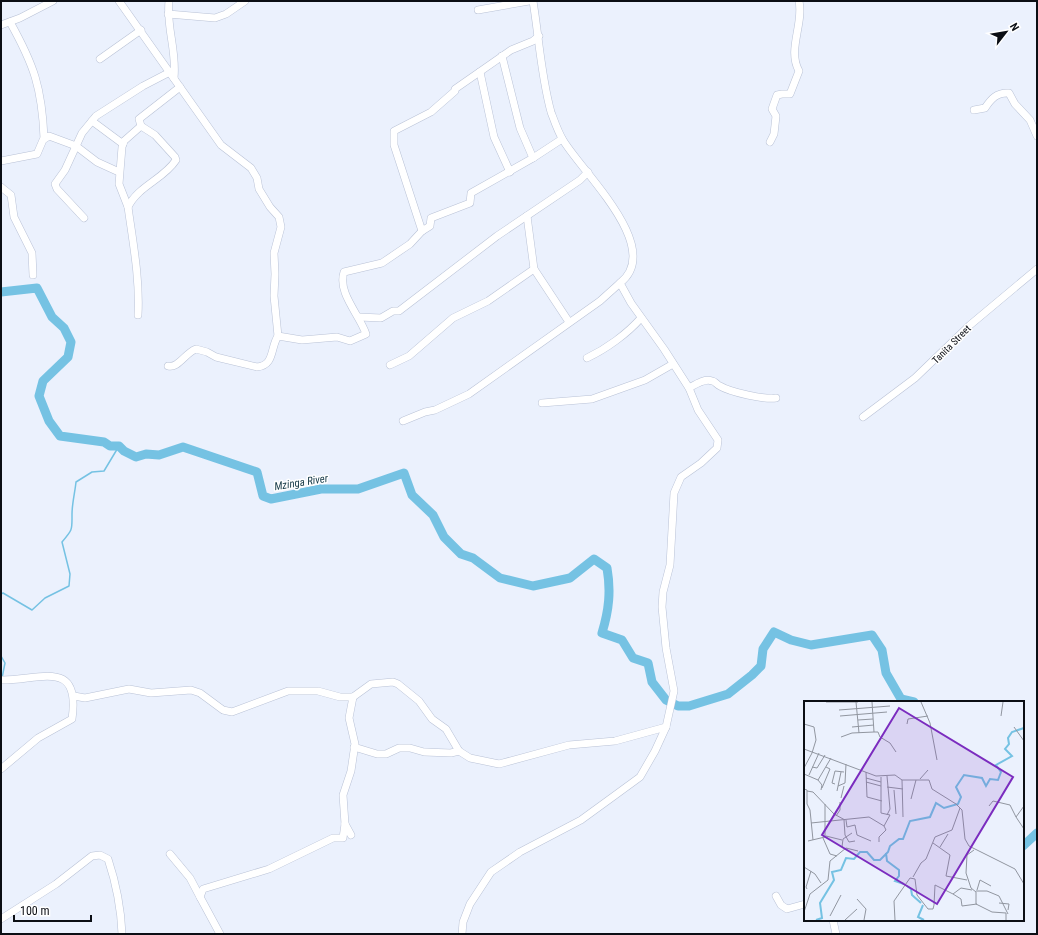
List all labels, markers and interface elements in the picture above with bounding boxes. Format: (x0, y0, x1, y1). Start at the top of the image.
north arrow (986, 12, 1026, 52)
text: N (1007, 21, 1022, 34)
street label: Tanita Street (930, 323, 973, 366)
water label: Mzinga River (273, 472, 330, 493)
inset map (804, 701, 1024, 921)
scale bar (14, 897, 91, 923)
text: 100 m (20, 904, 50, 918)

